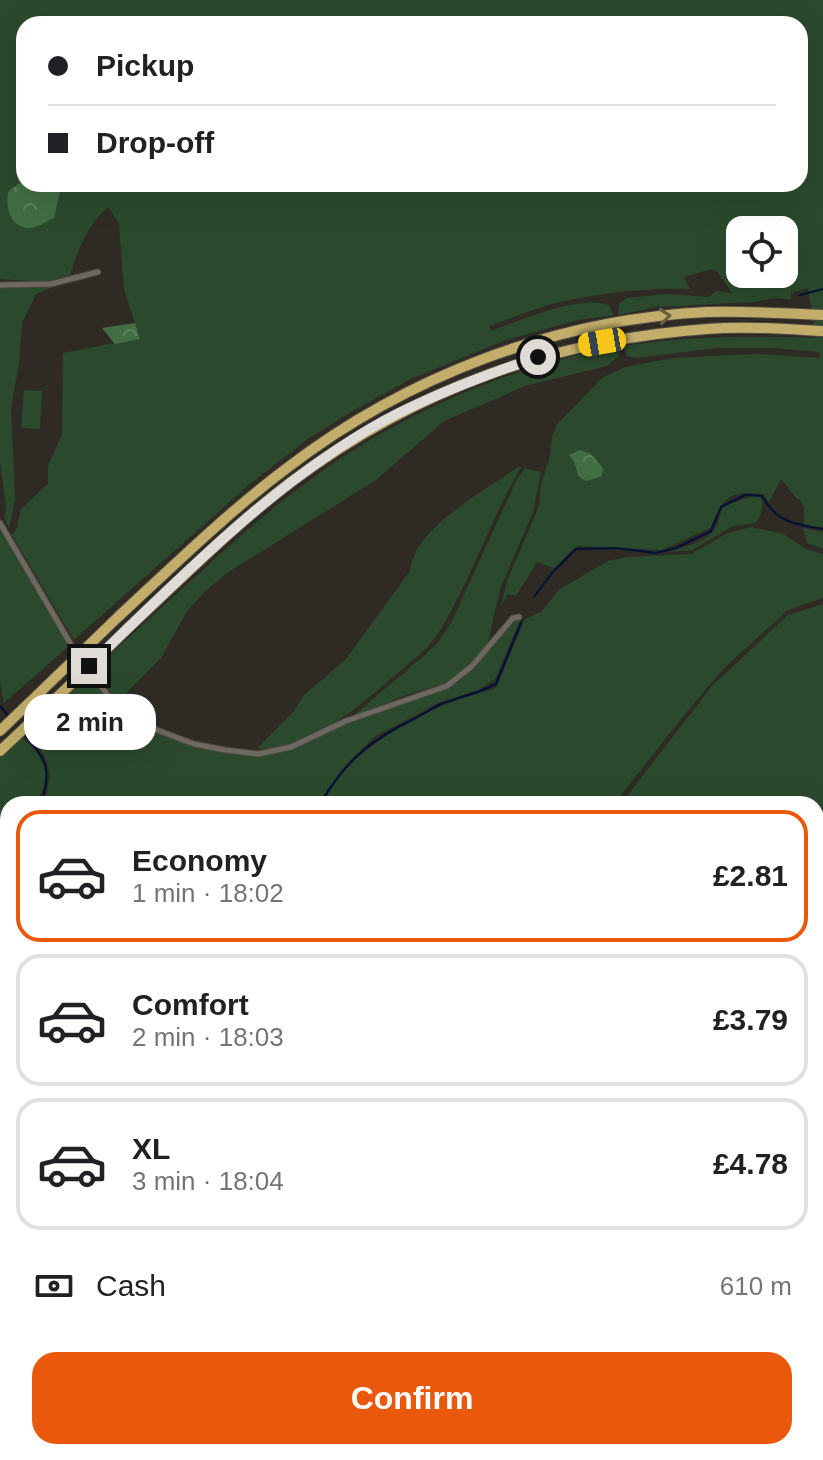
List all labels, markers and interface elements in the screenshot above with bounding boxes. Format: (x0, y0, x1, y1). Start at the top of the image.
text: Pickup (96, 49, 194, 82)
text: Drop-off (96, 126, 214, 159)
map controls (726, 216, 798, 288)
button: locate (726, 216, 798, 288)
one-way arrow (659, 308, 672, 325)
car (576, 326, 628, 358)
route start (520, 339, 556, 375)
route end (71, 648, 107, 684)
callout: 2 min (23, 694, 155, 750)
text: 2 min (56, 707, 124, 737)
icon: car (36, 840, 108, 912)
text: Economy (132, 844, 267, 877)
text: £2.81 (713, 859, 788, 892)
text: 1 min · 18:02 (132, 878, 284, 908)
icon: car (36, 984, 108, 1056)
text: Comfort (132, 988, 249, 1021)
text: £3.79 (713, 1003, 788, 1036)
text: 2 min · 18:03 (132, 1022, 284, 1052)
icon: car (36, 1128, 108, 1200)
text: XL (132, 1132, 170, 1165)
text: £4.78 (713, 1147, 788, 1180)
text: 3 min · 18:04 (132, 1166, 284, 1196)
icon: cash (32, 1264, 76, 1308)
text: Cash (96, 1269, 166, 1302)
text: 610 m (720, 1271, 792, 1301)
button: Confirm (32, 1352, 792, 1444)

